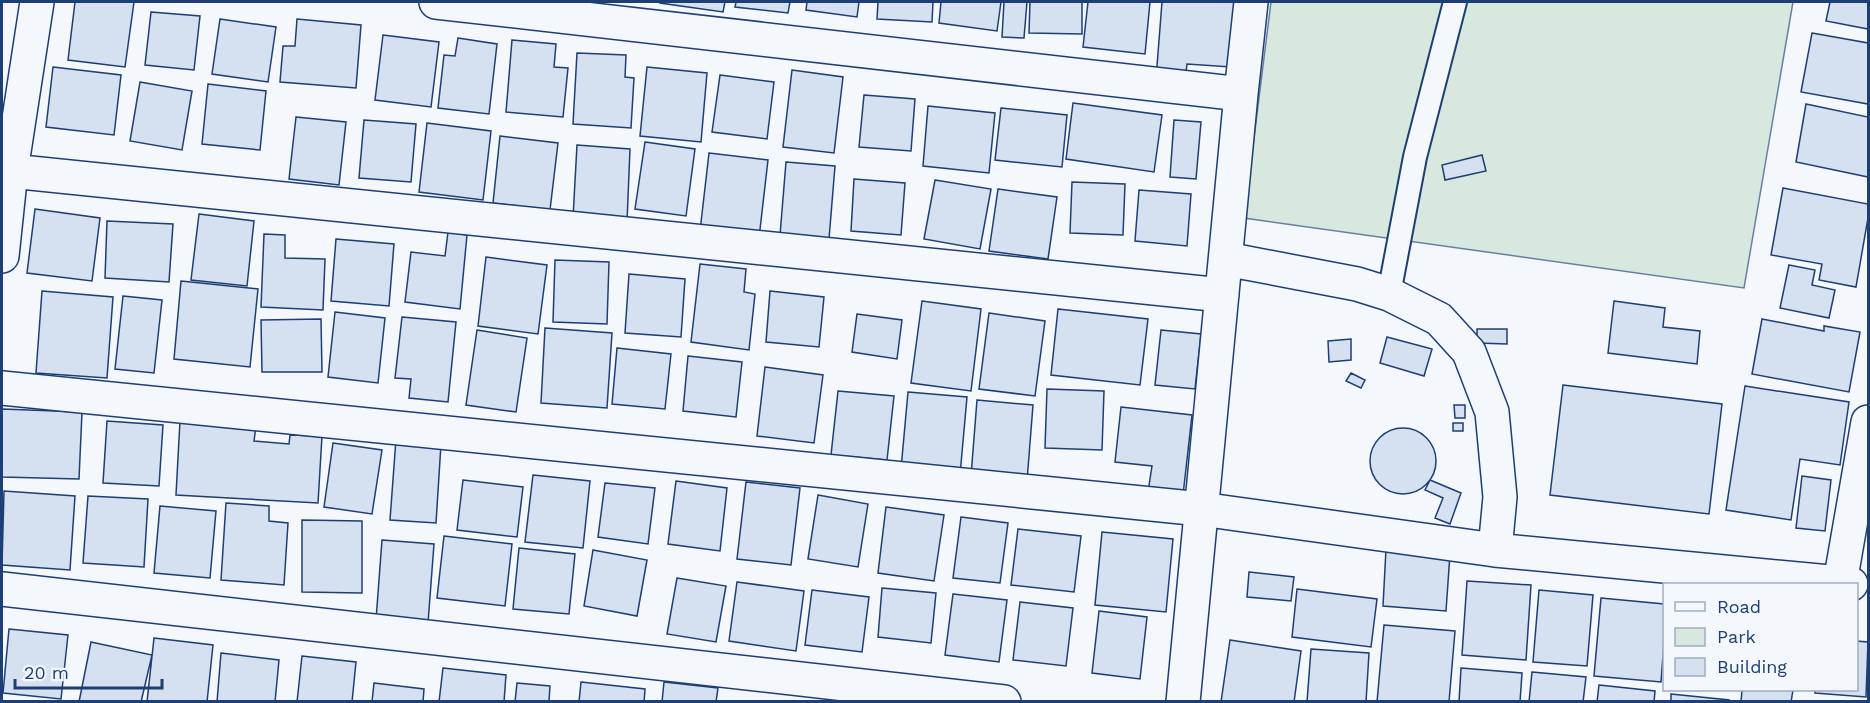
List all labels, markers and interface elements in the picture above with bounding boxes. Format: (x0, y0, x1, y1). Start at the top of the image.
legend (1663, 583, 1858, 691)
text: Road (1717, 596, 1761, 617)
text: Park (1717, 626, 1756, 647)
scale bar (15, 652, 162, 690)
text: Building (1717, 656, 1787, 677)
text: 20 m (24, 662, 69, 683)

